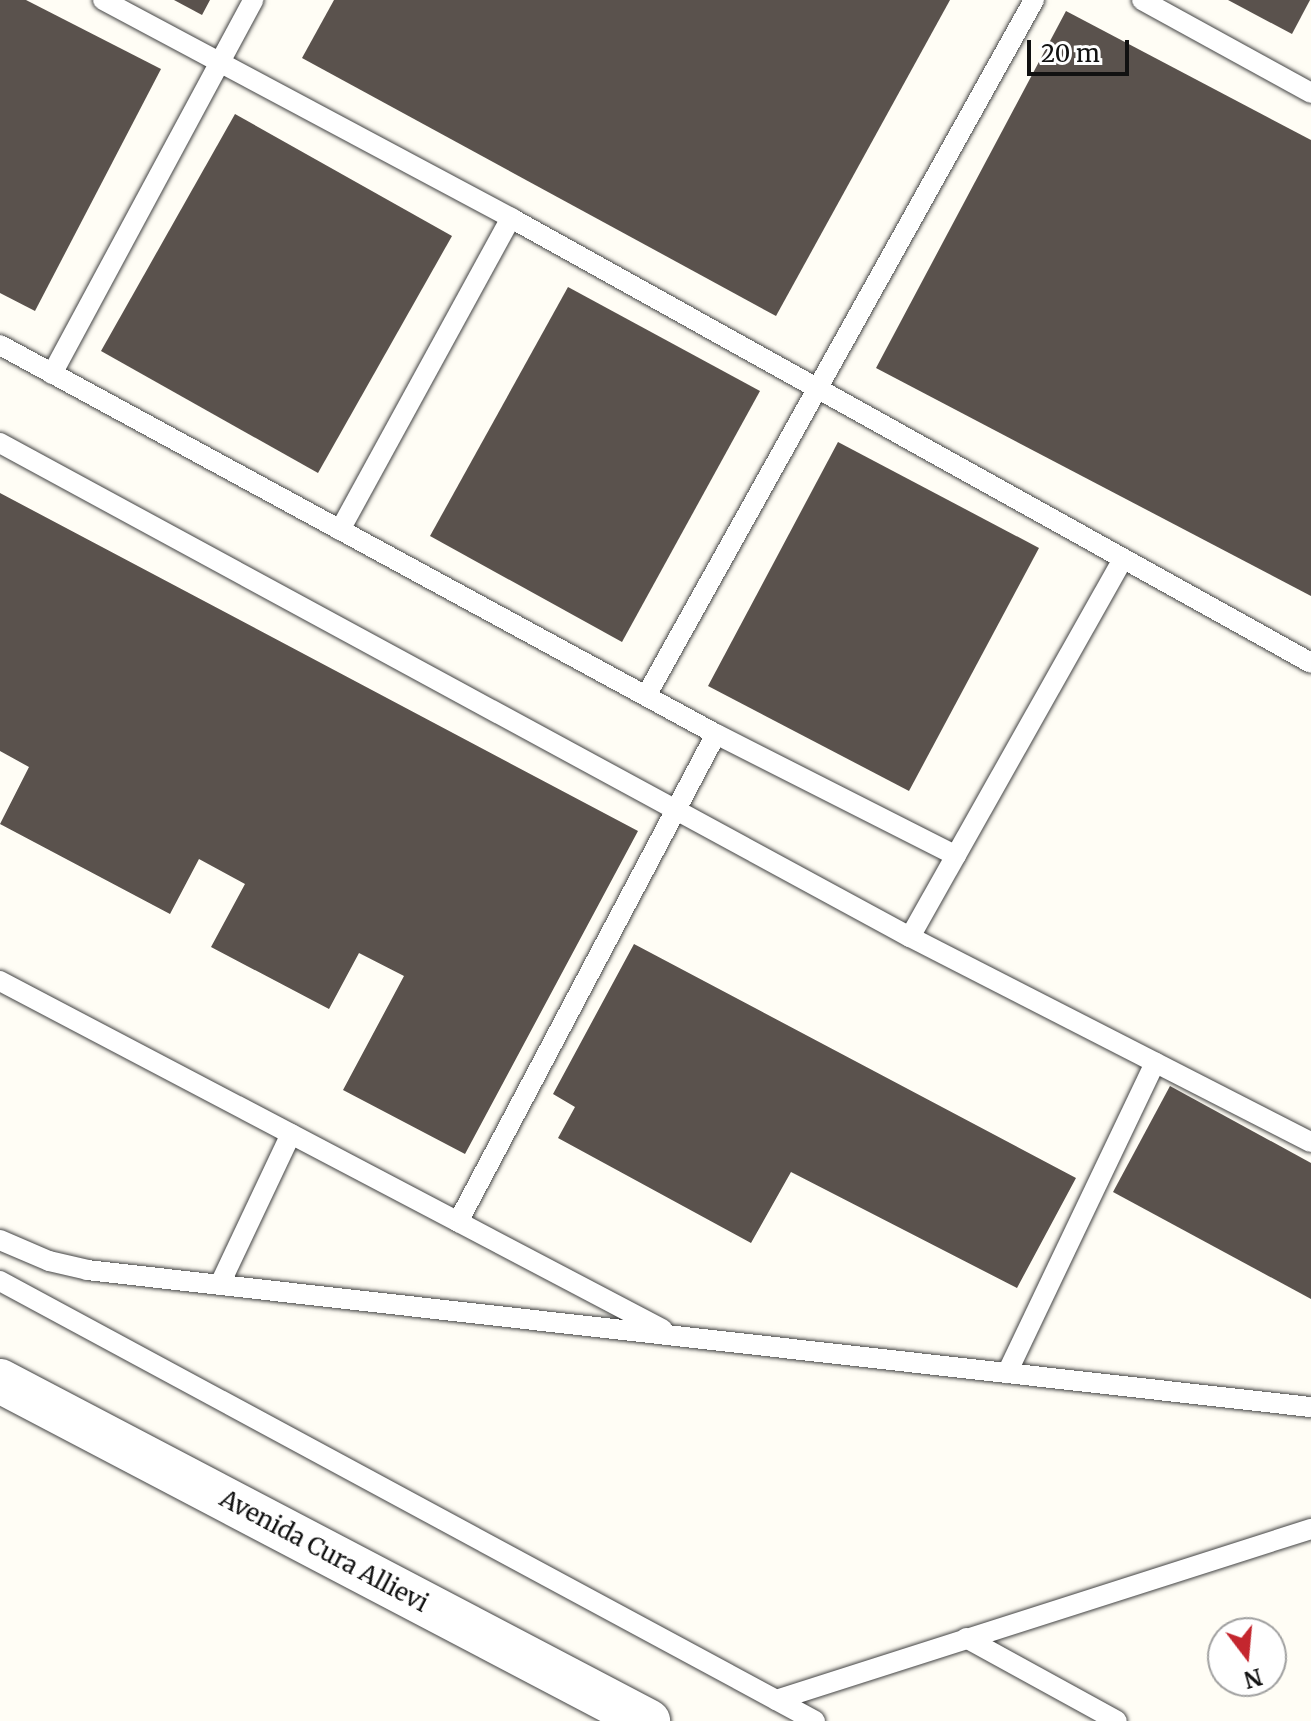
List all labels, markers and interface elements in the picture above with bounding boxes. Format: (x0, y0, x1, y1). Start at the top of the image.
scale bar (1031, 24, 1133, 74)
text: 20 m (1041, 38, 1100, 69)
street label: Avenida Cura Allievi (215, 1484, 433, 1618)
north arrow (1207, 1617, 1287, 1697)
text: N (1241, 1662, 1265, 1694)

